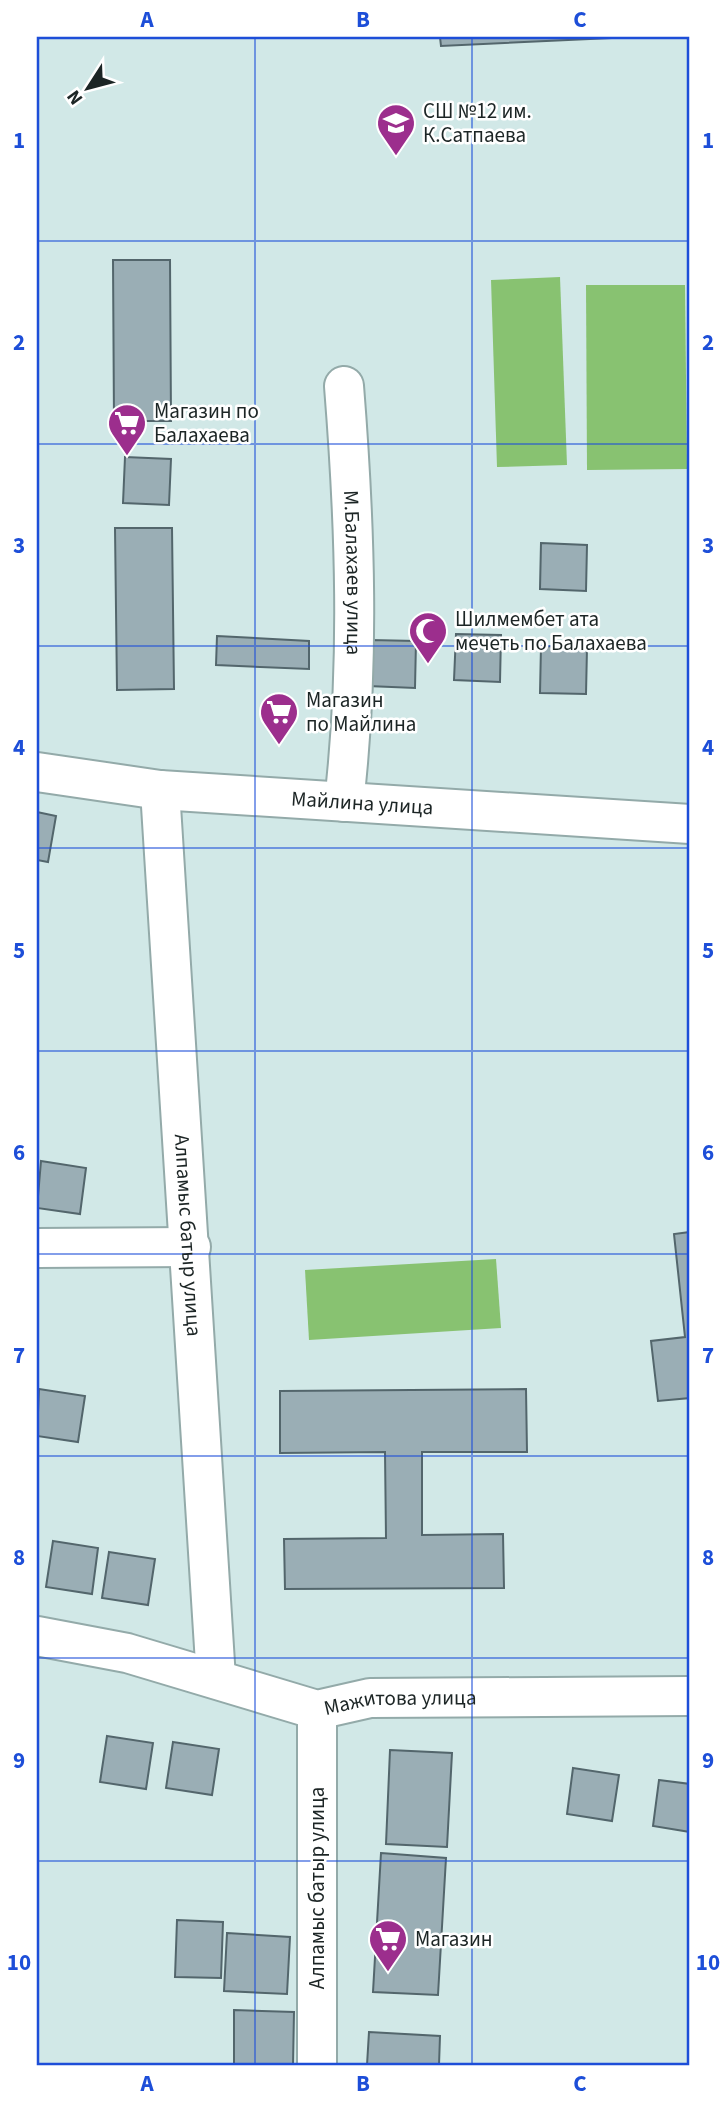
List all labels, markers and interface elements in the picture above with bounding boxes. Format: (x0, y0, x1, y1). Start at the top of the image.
text: A (139, 3, 154, 36)
text: B (356, 3, 370, 36)
text: C (573, 3, 587, 36)
north arrow (52, 52, 122, 122)
text: N (61, 84, 90, 110)
place label: СШ №12 им. К.Сатпаева (423, 96, 532, 150)
school or university icon: СШ №12 им. К.Сатпаева (375, 102, 417, 157)
text: 1 (13, 124, 25, 157)
text: 1 (702, 124, 714, 157)
text: 2 (13, 326, 25, 359)
text: 2 (702, 326, 714, 359)
place label: Магазин по Балахаева (154, 396, 259, 450)
supermarket icon: Магазин по Балахаева (106, 402, 148, 457)
street label: М.Балахаев улица (336, 489, 369, 656)
text: 3 (13, 529, 25, 562)
text: 3 (702, 529, 714, 562)
place label: Шилмембет ата мечеть по Балахаева (455, 604, 647, 658)
mosque icon: Шилмембет ата мечеть по Балахаева (407, 610, 449, 665)
place label: Магазин по Майлина (306, 685, 416, 739)
supermarket icon: Магазин по Майлина (258, 691, 300, 746)
text: 4 (13, 731, 25, 764)
text: 4 (702, 731, 714, 764)
street label: Майлина улица (290, 783, 434, 823)
text: 5 (13, 934, 25, 967)
text: 5 (702, 934, 714, 967)
street label: Алпамыс батыр улица (167, 1133, 209, 1337)
text: 6 (13, 1136, 25, 1169)
text: 6 (702, 1136, 714, 1169)
text: 7 (13, 1339, 25, 1372)
text: 7 (702, 1339, 714, 1372)
text: 8 (13, 1541, 25, 1574)
text: 8 (702, 1541, 714, 1574)
street label: Мажитова улица (321, 1682, 477, 1723)
text: 9 (13, 1744, 25, 1777)
text: 9 (702, 1744, 714, 1777)
street label: Алпамыс батыр улица (302, 1787, 332, 1989)
supermarket icon: Магазин (367, 1918, 409, 1973)
place label: Магазин (415, 1924, 493, 1954)
text: 10 (7, 1946, 31, 1979)
text: 10 (696, 1946, 720, 1979)
text: A (139, 2067, 154, 2100)
text: B (356, 2067, 370, 2100)
text: C (573, 2067, 587, 2100)

